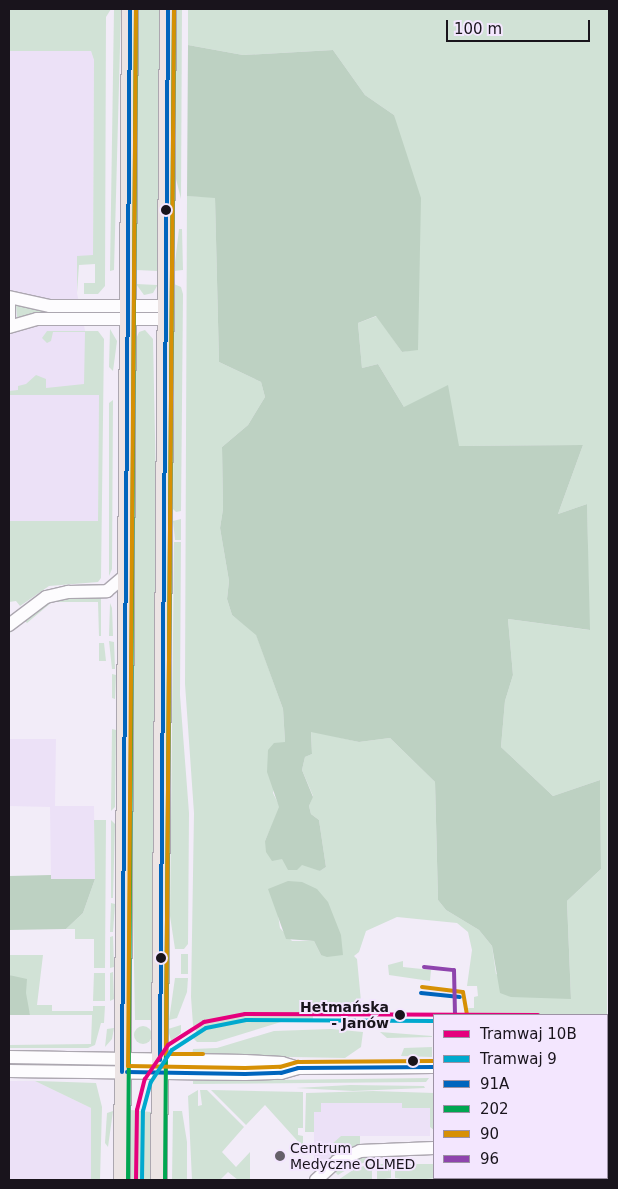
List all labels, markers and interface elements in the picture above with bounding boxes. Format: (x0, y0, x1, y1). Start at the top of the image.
scale bar (448, 10, 592, 42)
text: 100 m (454, 20, 502, 38)
unlabelled marker (161, 205, 171, 215)
unlabelled marker (156, 953, 166, 963)
place label: Hetmańska - Janów (300, 999, 389, 1032)
marker: Hetmańska - Janów (393, 1008, 407, 1022)
legend (433, 1014, 608, 1179)
text: Tramwaj 10B (480, 1025, 577, 1043)
text: Tramwaj 9 (480, 1050, 557, 1068)
unlabelled marker (408, 1056, 418, 1066)
text: 91A (480, 1075, 509, 1093)
text: 202 (480, 1100, 509, 1118)
text: 90 (480, 1125, 499, 1143)
place label: Centrum Medyczne OLMED (290, 1140, 415, 1172)
marker: Centrum Medyczne OLMED (274, 1150, 286, 1162)
text: 96 (480, 1150, 499, 1168)

